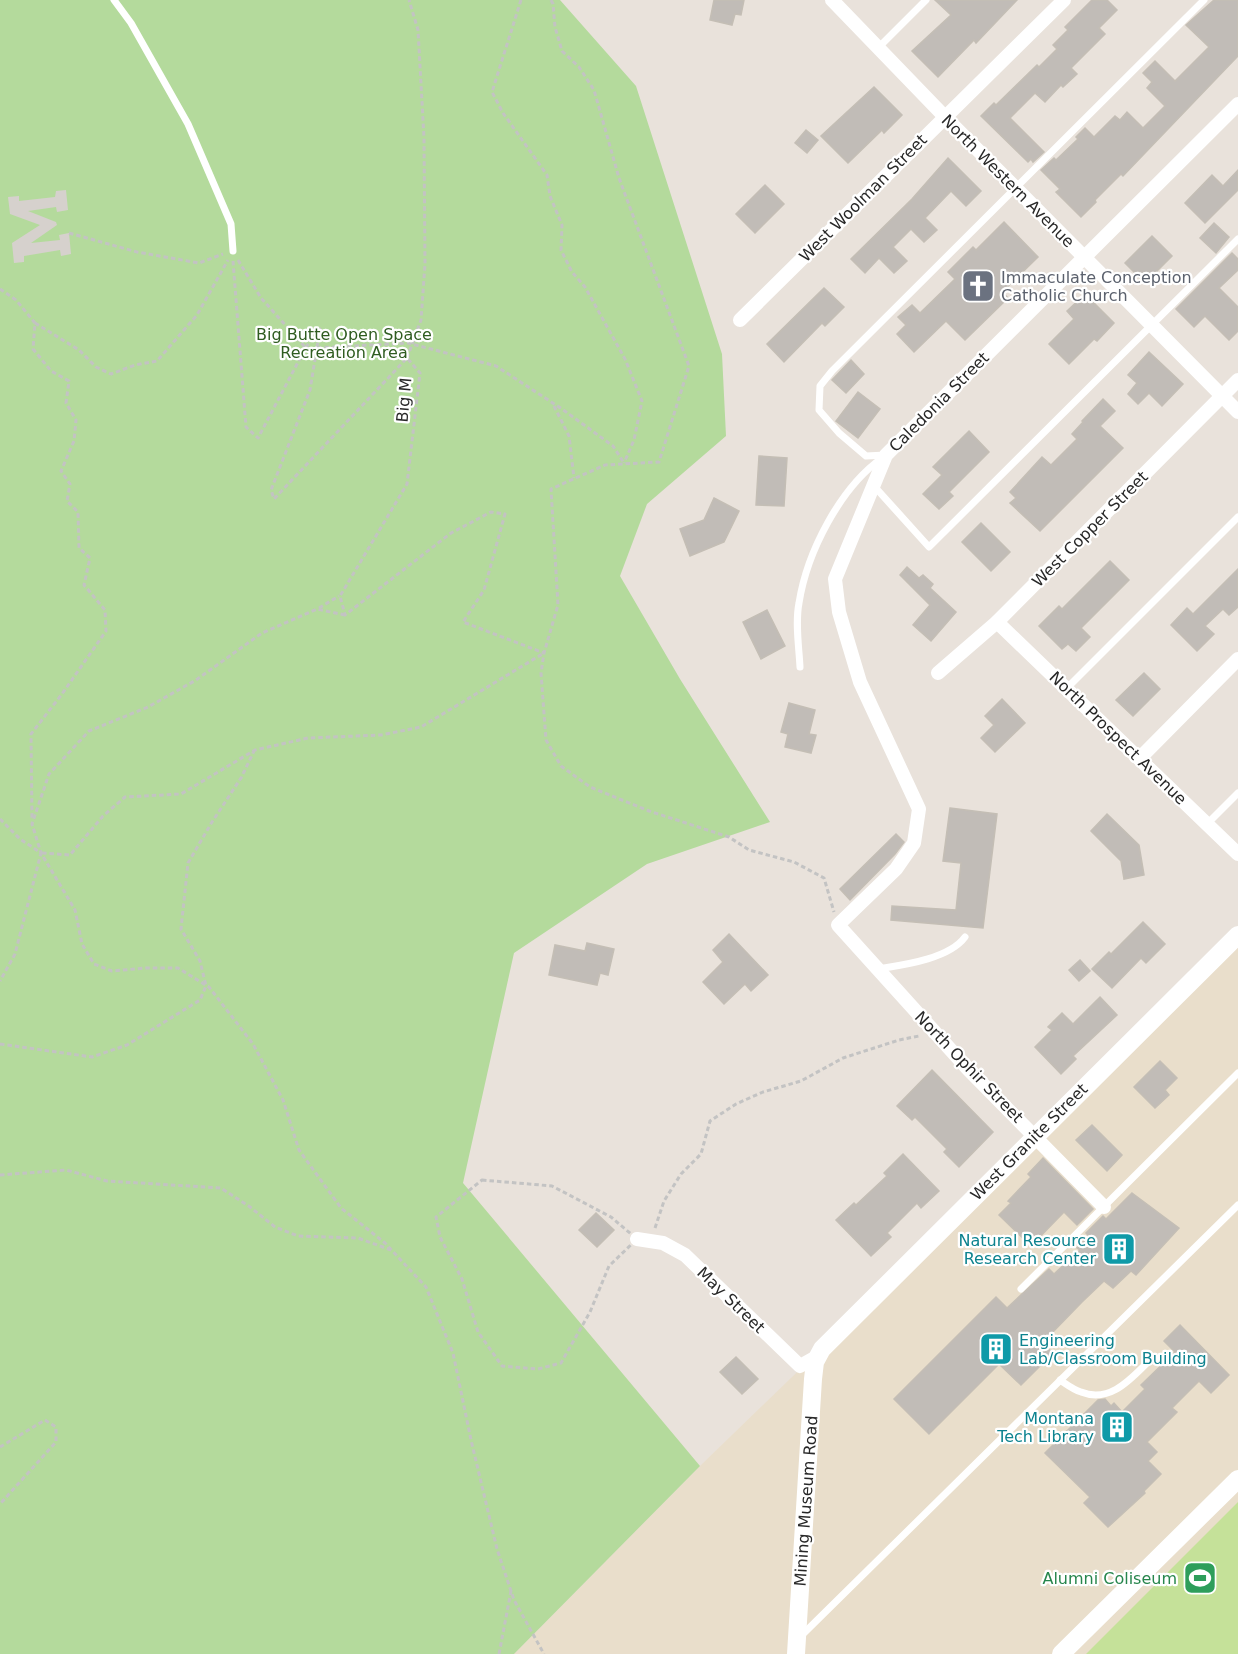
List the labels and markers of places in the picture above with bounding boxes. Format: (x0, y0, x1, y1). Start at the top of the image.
church icon: Immaculate Conception Catholic Church (960, 268, 996, 304)
place label: Immaculate Conception Catholic Church (1001, 268, 1192, 305)
place label: Natural Resource Research Center (959, 1231, 1096, 1268)
building icon: Natural Resource Research Center (1101, 1231, 1137, 1267)
building icon: Engineering Lab/Classroom Building (978, 1331, 1014, 1367)
place label: Engineering Lab/Classroom Building (1019, 1331, 1207, 1368)
place label: Montana Tech Library (996, 1409, 1094, 1446)
building icon: Montana Tech Library (1099, 1409, 1135, 1445)
sports icon: Alumni Coliseum (1182, 1560, 1218, 1596)
place label: Alumni Coliseum (1042, 1569, 1177, 1588)

